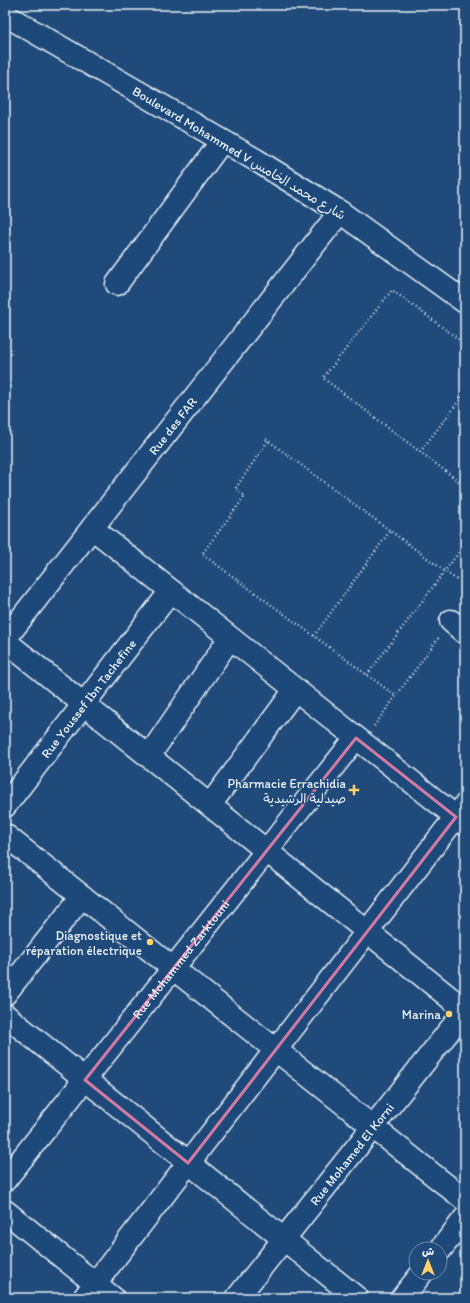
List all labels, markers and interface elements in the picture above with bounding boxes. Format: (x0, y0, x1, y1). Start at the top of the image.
street label: Boulevard Mohammed V شارع محمد الخامس (129, 83, 348, 225)
street label: Rue des FAR (145, 394, 199, 458)
street label: Rue Youssef Ibn Tachefine (38, 636, 139, 761)
place label: Pharmacie Errachidia صيدلية الرشيدية (228, 776, 347, 807)
marker: Pharmacie Errachidia صيدلية الرشيدية (349, 785, 359, 795)
street label: Rue Mohammed Zarktouni (129, 897, 232, 1022)
place label: Diagnostique et réparation électrique (26, 928, 142, 958)
marker: Diagnostique et réparation électrique (145, 937, 155, 947)
place label: Marina (402, 1007, 441, 1022)
marker: Marina (444, 1009, 454, 1019)
street label: Rue Mohamed El Korni (306, 1100, 397, 1208)
north arrow (408, 1241, 448, 1281)
text: ش (422, 1245, 434, 1258)

